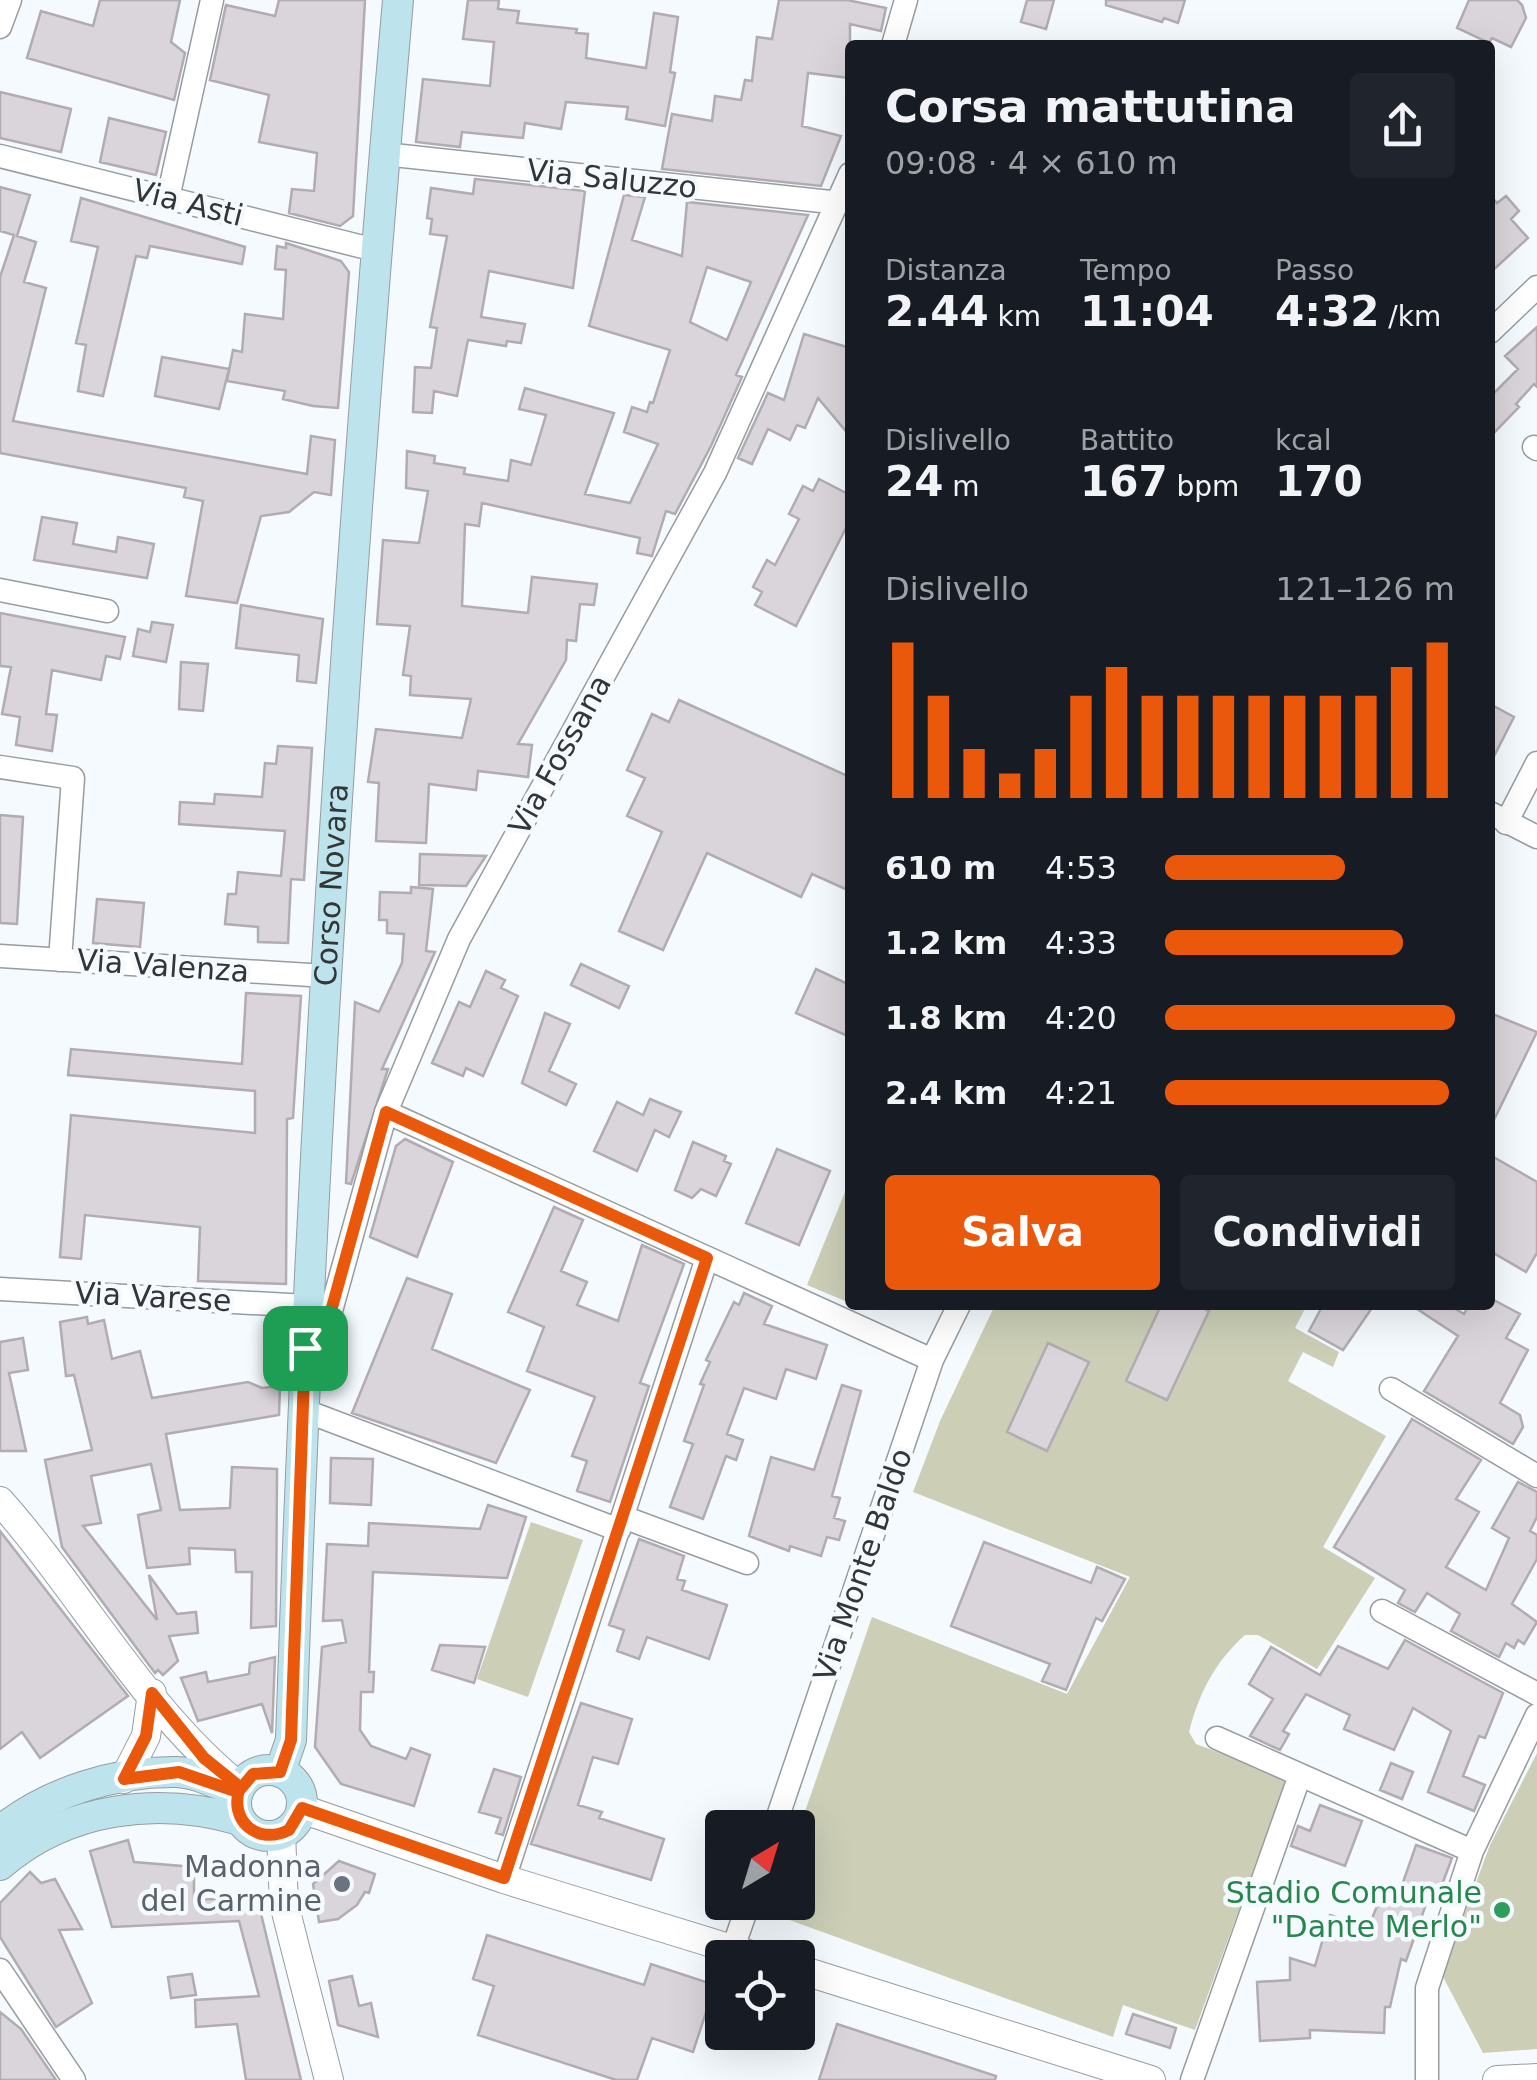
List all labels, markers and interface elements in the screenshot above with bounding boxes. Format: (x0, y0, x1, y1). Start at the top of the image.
button: share (1350, 73, 1455, 178)
text: Corsa mattutina (885, 80, 1296, 133)
text: 09:08 · 4 × 610 m (885, 144, 1178, 182)
street label: Via Saluzzo (525, 152, 699, 205)
street label: Via Asti (129, 172, 247, 233)
text: Distanza (885, 254, 1007, 287)
text: Tempo (1080, 254, 1172, 287)
text: Passo (1275, 254, 1354, 287)
text: 2.44 (885, 287, 989, 336)
text: 11:04 (1080, 287, 1214, 336)
text: 4:32 (1275, 287, 1379, 336)
text: km (989, 300, 1041, 333)
text: /km (1379, 300, 1441, 333)
text: Dislivello (885, 424, 1011, 457)
text: Battito (1080, 424, 1174, 457)
text: kcal (1275, 424, 1332, 457)
text: 24 (885, 457, 943, 506)
text: 167 (1080, 457, 1168, 506)
text: 170 (1275, 457, 1363, 506)
text: m (943, 470, 980, 503)
text: bpm (1168, 470, 1239, 503)
text: Dislivello (885, 570, 1029, 608)
text: 121–126 m (1276, 570, 1455, 608)
street label: Via Fossana (501, 669, 618, 841)
street label: Corso Novara (307, 782, 355, 987)
text: 610 m (885, 849, 996, 887)
text: 4:53 (1045, 849, 1117, 887)
text: 1.2 km (885, 924, 1007, 962)
text: 4:33 (1045, 924, 1117, 962)
street label: Via Valenza (76, 942, 250, 989)
text: 1.8 km (885, 999, 1007, 1037)
text: 4:20 (1045, 999, 1117, 1037)
text: 2.4 km (885, 1074, 1007, 1112)
text: 4:21 (1045, 1074, 1117, 1112)
button: Salva (885, 1175, 1160, 1290)
button: Condividi (1180, 1175, 1455, 1290)
street label: Via Varese (74, 1275, 232, 1318)
pin (263, 1306, 348, 1391)
icon: arrive (278, 1321, 333, 1376)
street label: Via Monte Baldo (806, 1444, 919, 1686)
north arrow (705, 1810, 815, 1920)
map controls (705, 1810, 815, 2050)
place label: Madonna del Carmine (140, 1849, 322, 1918)
marker: Madonna del Carmine (331, 1873, 353, 1895)
place label: Stadio Comunale "Dante Merlo" (1226, 1875, 1482, 1944)
marker: Stadio Comunale "Dante Merlo" (1491, 1899, 1513, 1921)
button: locate (705, 1940, 815, 2050)

